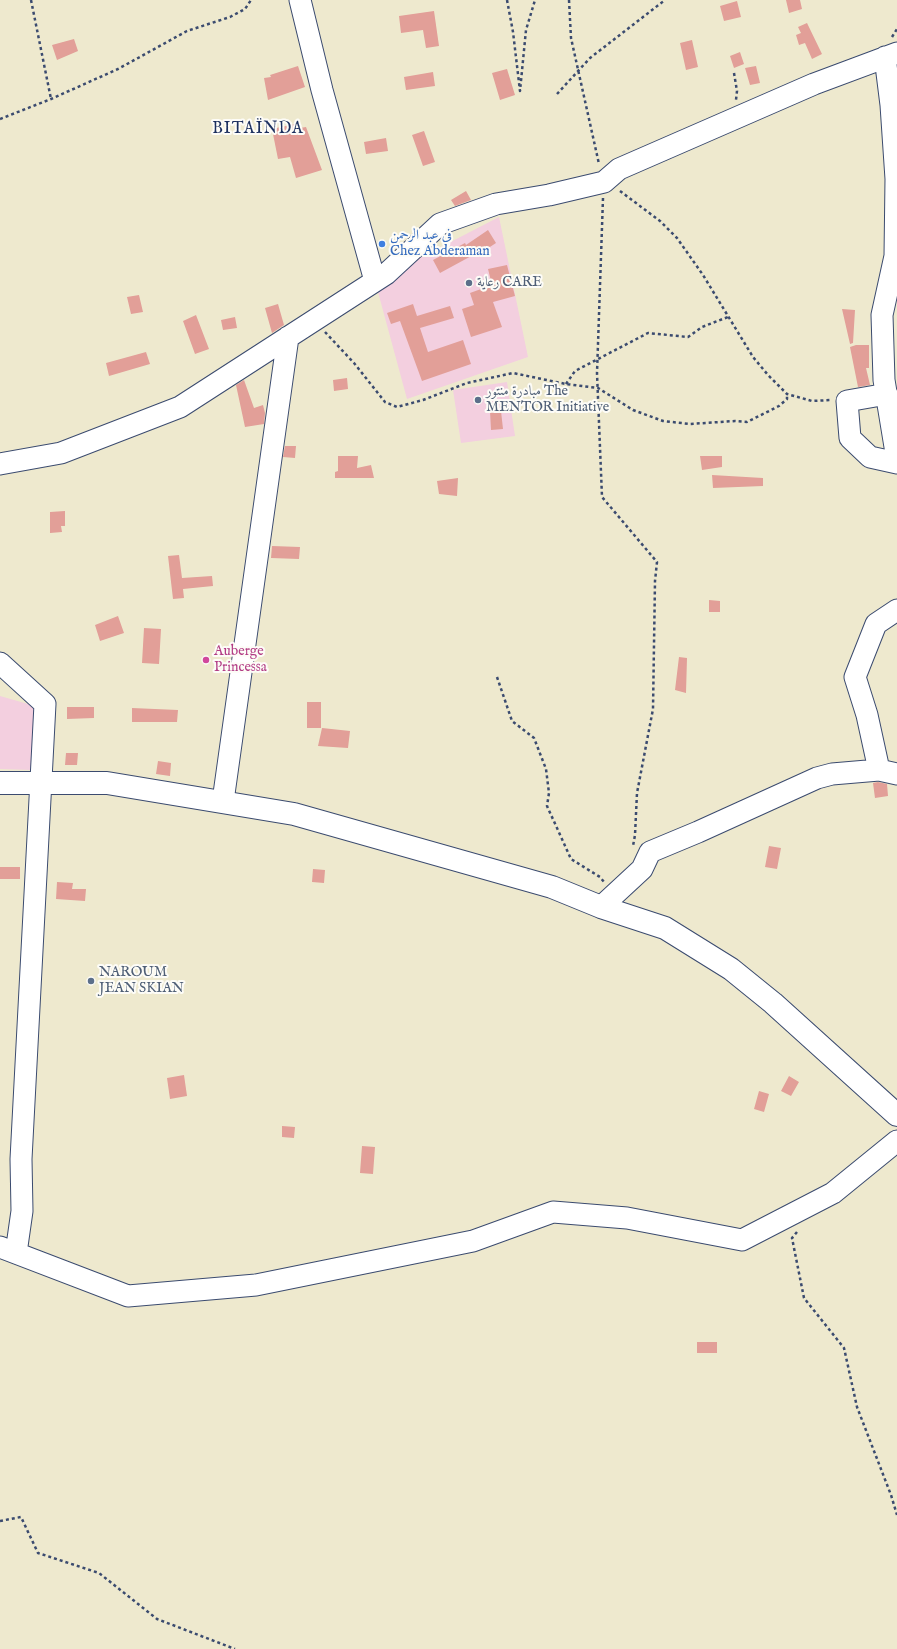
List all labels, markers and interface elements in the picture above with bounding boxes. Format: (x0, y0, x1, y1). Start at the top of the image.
district label: BITAÏNDA (212, 120, 304, 140)
place label: في عبد الرحمن Chez Abderaman (390, 228, 490, 260)
marker: في عبد الرحمن Chez Abderaman (377, 239, 387, 249)
place label: رعاية CARE (477, 275, 542, 291)
marker: رعاية CARE (464, 278, 474, 288)
place label: مبادرة منتور The MENTOR Initiative (486, 384, 609, 416)
marker: مبادرة منتور The MENTOR Initiative (473, 395, 483, 405)
place label: Auberge Princessa (214, 644, 267, 676)
marker: Auberge Princessa (201, 655, 211, 665)
place label: NAROUM JEAN SKIAN (99, 965, 184, 998)
marker: NAROUM JEAN SKIAN (86, 976, 96, 986)

